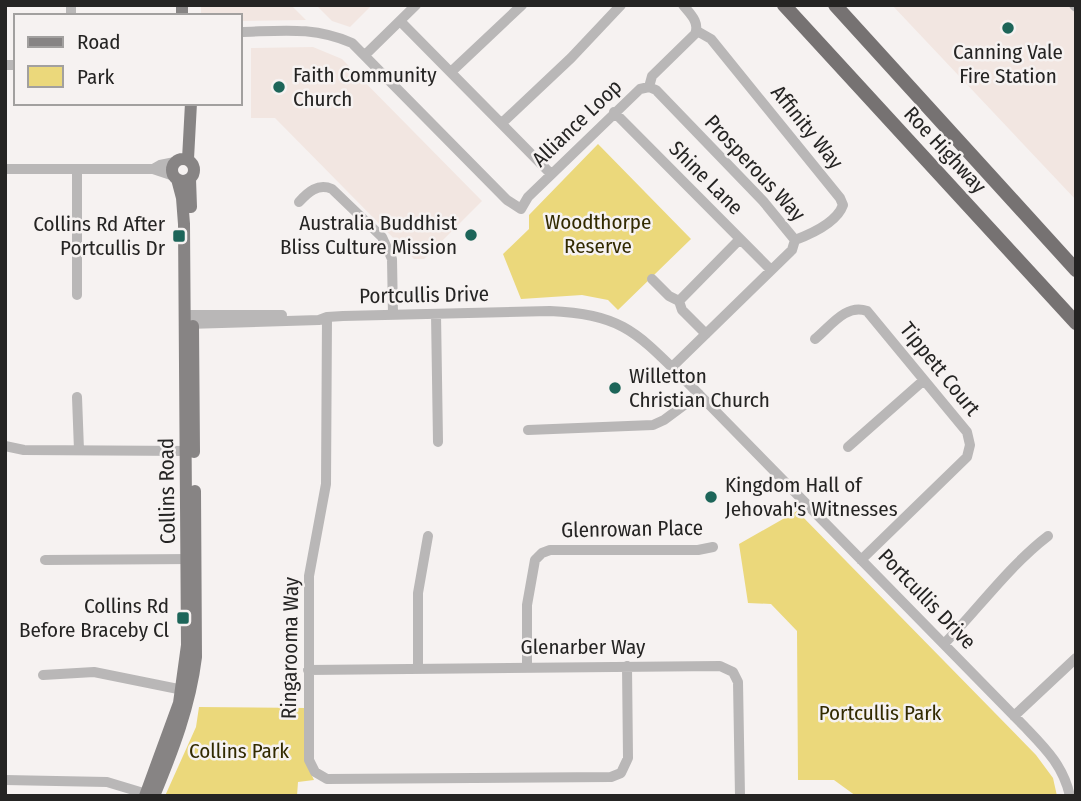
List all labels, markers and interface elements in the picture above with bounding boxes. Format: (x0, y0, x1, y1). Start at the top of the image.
legend (14, 14, 242, 105)
marker: Canning Vale Fire Station (1000, 20, 1016, 36)
text: Road (77, 29, 121, 55)
place label: Canning Vale Fire Station (953, 39, 1063, 89)
place label: Faith Community Church (293, 62, 437, 112)
text: Park (77, 64, 115, 90)
street label: Alliance Loop (527, 74, 627, 172)
marker: Faith Community Church (271, 79, 287, 95)
street label: Affinity Way (765, 80, 849, 175)
street label: Roe Highway (898, 101, 992, 199)
street label: Prosperous Way (699, 109, 811, 227)
street label: Shine Lane (664, 136, 748, 220)
park label: Woodthorpe Reserve (545, 209, 651, 259)
place label: Australia Buddhist Bliss Culture Mission (280, 210, 457, 260)
place label: Collins Rd After Portcullis Dr (33, 211, 166, 261)
marker: Australia Buddhist Bliss Culture Mission (463, 227, 479, 243)
marker: Collins Rd After Portcullis Dr (171, 228, 187, 244)
street label: Portcullis Drive (359, 281, 489, 309)
street label: Tippett Court (894, 317, 986, 421)
place label: Willetton Christian Church (629, 363, 770, 413)
marker: Willetton Christian Church (607, 380, 623, 396)
street label: Collins Road (153, 438, 181, 544)
place label: Kingdom Hall of Jehovah's Witnesses (725, 472, 898, 522)
marker: Kingdom Hall of Jehovah's Witnesses (703, 489, 719, 505)
street label: Glenrowan Place (561, 515, 703, 543)
street label: Portcullis Drive (873, 543, 981, 655)
street label: Ringarooma Way (276, 576, 304, 719)
place label: Collins Rd Before Braceby Cl (19, 593, 169, 643)
marker: Collins Rd Before Braceby Cl (175, 610, 191, 626)
street label: Glenarber Way (521, 634, 646, 660)
park label: Portcullis Park (819, 700, 942, 726)
park label: Collins Park (189, 738, 289, 764)

